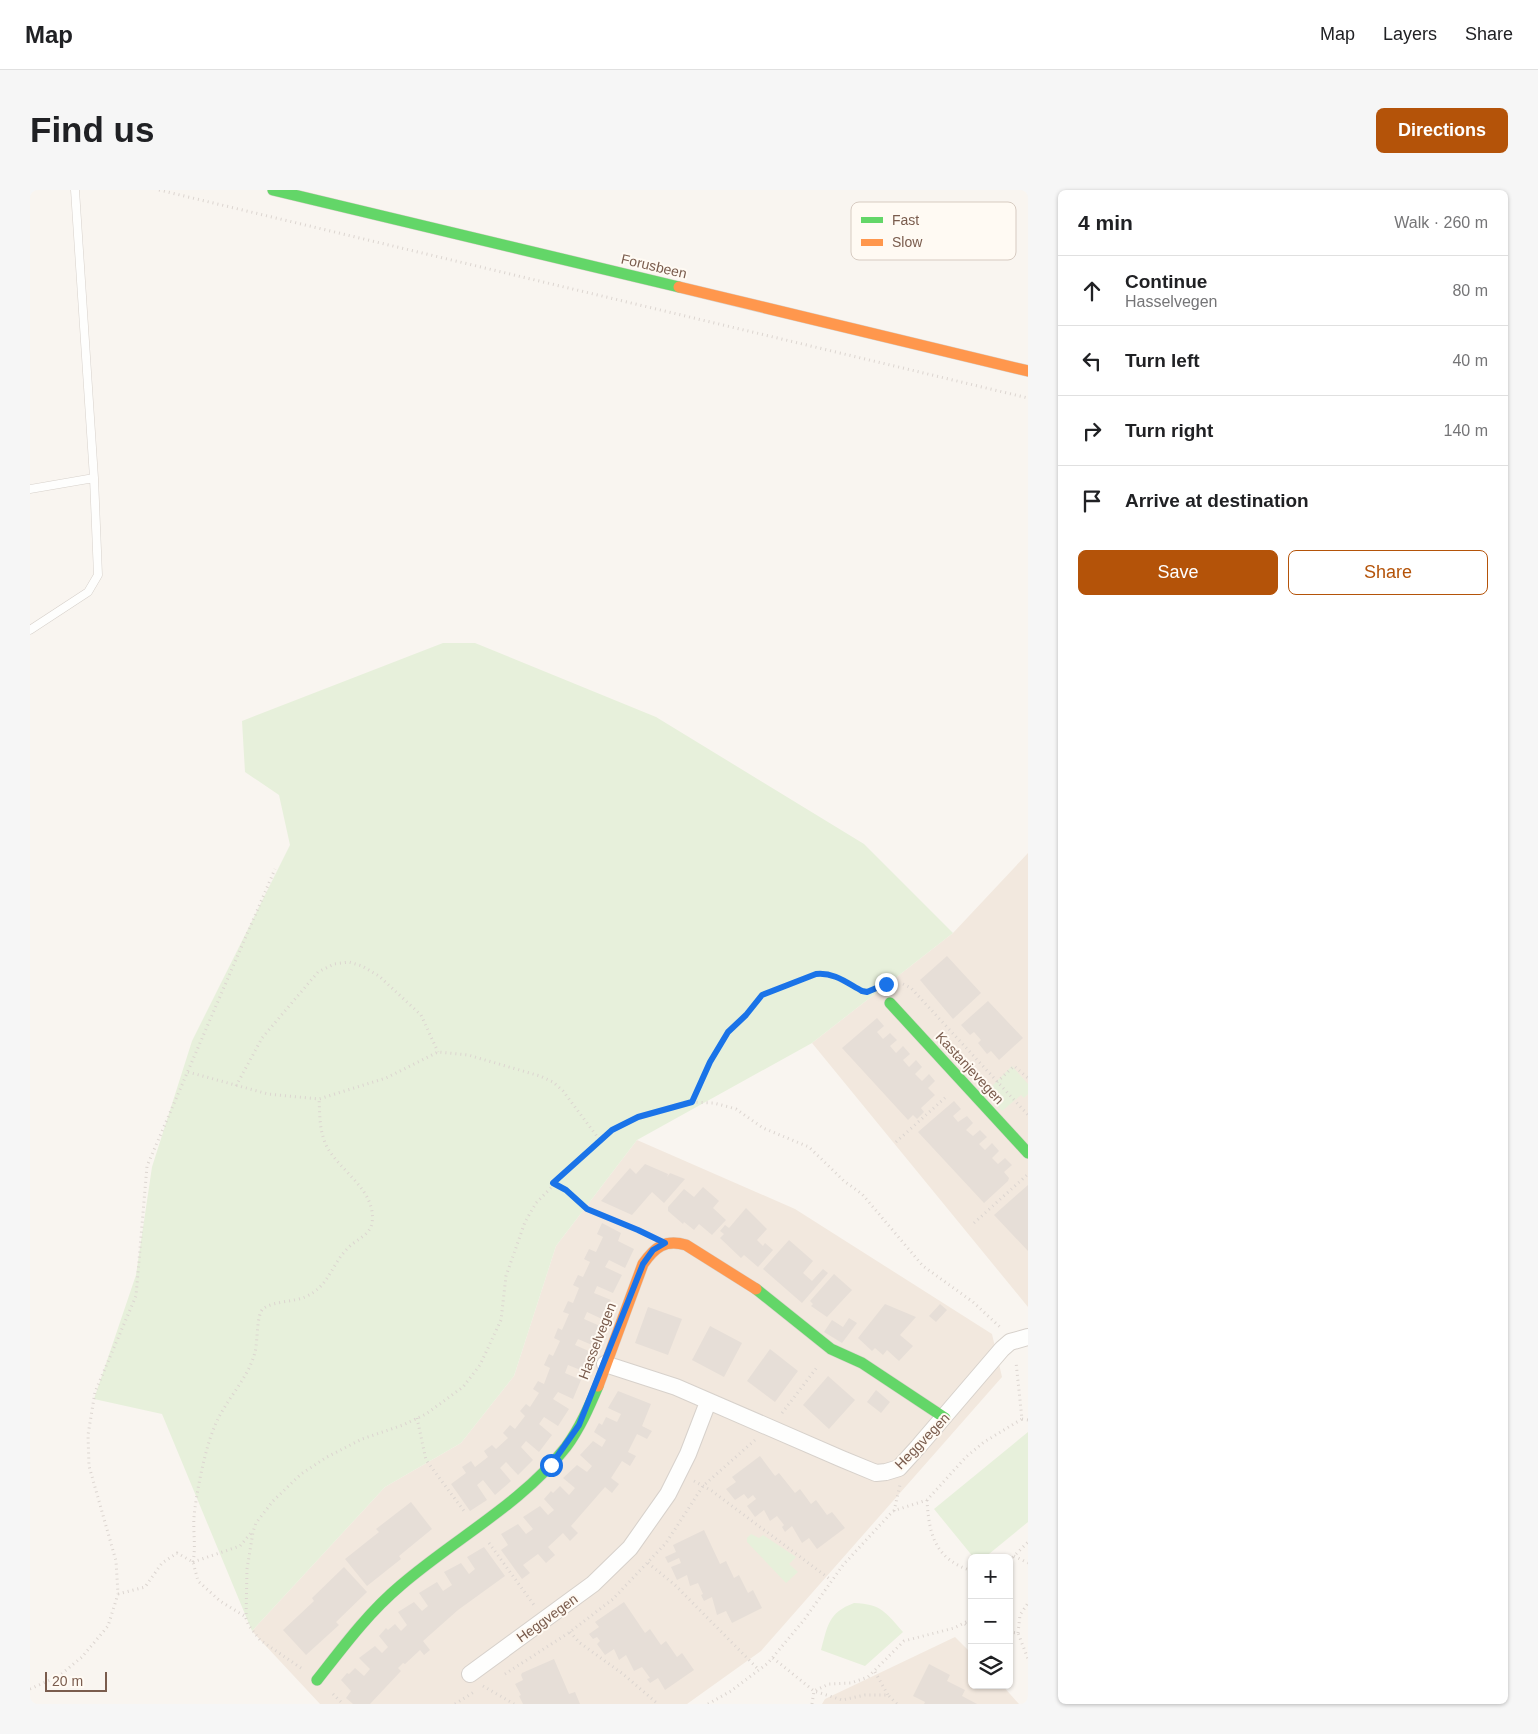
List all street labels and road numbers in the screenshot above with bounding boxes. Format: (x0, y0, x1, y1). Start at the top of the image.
street label: Forusbeen (620, 251, 688, 281)
street label: Kastanjevegen (933, 1029, 1007, 1107)
street label: Hasselvegen (575, 1300, 619, 1382)
street label: Heggvegen (891, 1410, 953, 1472)
street label: Heggvegen (513, 1590, 581, 1646)

